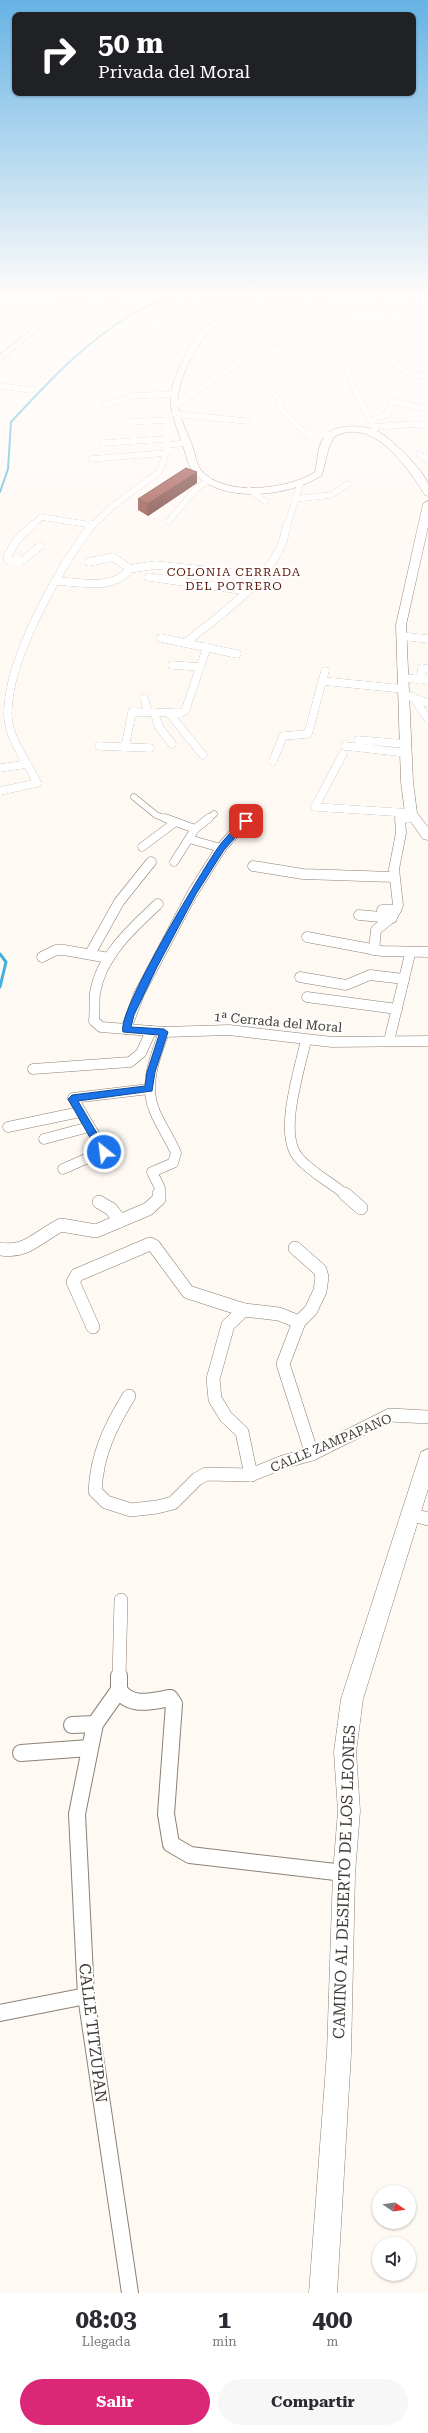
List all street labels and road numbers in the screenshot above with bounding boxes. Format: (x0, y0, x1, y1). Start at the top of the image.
street label: 1ª Cerrada del Moral (213, 1009, 343, 1035)
street label: CALLE ZAMPAPANO (268, 1411, 394, 1475)
street label: CAMINO AL DESIERTO DE LOS LEONES (329, 1724, 359, 2039)
street label: CALLE TITZUPAN (75, 1962, 111, 2104)

